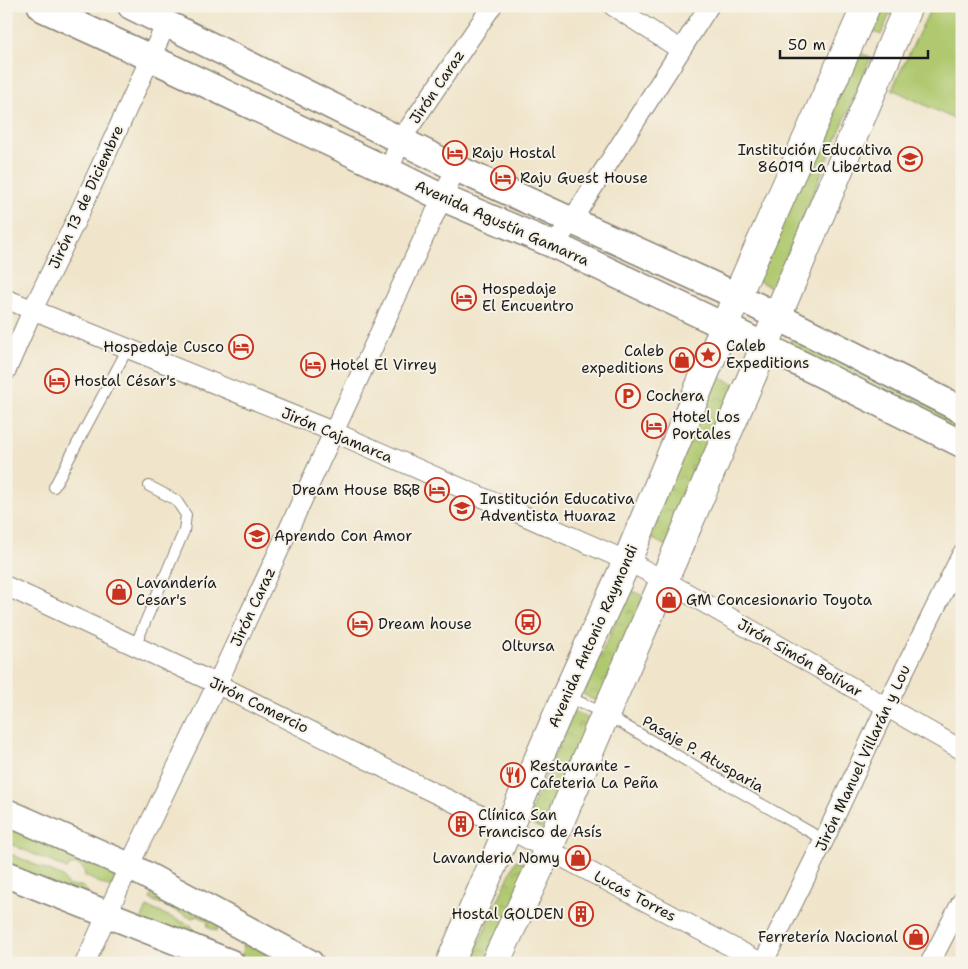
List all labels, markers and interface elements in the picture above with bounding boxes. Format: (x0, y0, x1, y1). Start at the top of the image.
scale bar (780, 28, 928, 60)
text: 50 m (788, 35, 826, 55)
street label: Jirón Caraz (405, 46, 469, 128)
street label: Jirón 13 de Diciembre (44, 122, 128, 272)
hotel icon: Raju Hostal (442, 140, 468, 166)
place label: Institución Educativa 86019 La Libertad (738, 140, 893, 177)
place label: Raju Hostal (472, 143, 556, 163)
school or university icon: Institución Educativa 86019 La Libertad (897, 146, 923, 172)
hotel icon: Raju Guest House (490, 165, 516, 191)
place label: Raju Guest House (520, 168, 648, 188)
street label: Avenida Agustín Gamarra (412, 175, 593, 271)
place label: Hospedaje El Encuentro (482, 279, 574, 316)
hotel icon: Hospedaje El Encuentro (451, 285, 477, 311)
hotel icon: Hospedaje Cusco (228, 334, 254, 360)
place label: Caleb Expeditions (726, 336, 809, 373)
place label: Hospedaje Cusco (103, 337, 224, 357)
place label: Caleb expeditions (581, 341, 664, 378)
place icon: Caleb Expeditions (695, 342, 721, 368)
shop icon: Caleb expeditions (669, 347, 695, 373)
hotel icon: Hotel El Virrey (300, 352, 326, 378)
place label: Hotel El Virrey (330, 355, 437, 375)
hotel icon: Hostal César's (44, 368, 70, 394)
place label: Hostal César's (74, 371, 177, 391)
parking icon: Cochera (615, 383, 641, 409)
place label: Cochera (646, 386, 705, 406)
street label: Jirón Cajamarca (278, 403, 396, 468)
place label: Hotel Los Portales (672, 407, 740, 444)
hotel icon: Hotel Los Portales (641, 413, 667, 439)
hotel icon: Dream House B&B (424, 477, 450, 503)
place label: Dream House B&B (292, 480, 420, 500)
place label: Institución Educativa Adventista Huaraz (480, 489, 635, 526)
school or university icon: Institución Educativa Adventista Huaraz (449, 495, 475, 521)
school or university icon: Aprendo Con Amor (244, 523, 270, 549)
place label: Aprendo Con Amor (274, 526, 412, 546)
street label: Avenida Antonio Raymondi (543, 541, 643, 731)
street label: Jirón Caraz (226, 564, 280, 650)
place label: Lavandería Cesar's (136, 573, 217, 610)
shop icon: Lavandería Cesar's (106, 579, 132, 605)
shop icon: GM Concesionario Toyota (656, 587, 682, 613)
place label: GM Concesionario Toyota (686, 590, 873, 610)
bus stop icon: Oltursa (515, 609, 541, 635)
hotel icon: Dream house (347, 611, 373, 637)
place label: Dream house (378, 614, 472, 634)
street label: Jirón Simón Bolívar (734, 614, 866, 702)
place label: Oltursa (501, 636, 555, 656)
street label: Jirón Manuel Villarán y Lou (811, 662, 915, 854)
street label: Jirón Comercio (206, 672, 312, 738)
street label: Pasaje P. Atusparia (639, 711, 768, 797)
place label: Restaurante - Cafeteria La Peña (530, 756, 659, 793)
restaurant icon: Restaurante - Cafeteria La Peña (500, 762, 526, 788)
place label: Clínica San Francisco de Asís (478, 805, 602, 842)
building icon: Clínica San Francisco de Asís (448, 811, 474, 837)
shop icon: Lavanderia Nomy (565, 845, 591, 871)
place label: Lavanderia Nomy (433, 848, 560, 868)
street label: Lucas Torres (590, 866, 680, 926)
building icon: Hostal GOLDEN (568, 901, 594, 927)
place label: Hostal GOLDEN (452, 904, 564, 924)
shop icon: Ferretería Nacional (903, 924, 929, 950)
place label: Ferretería Nacional (758, 927, 898, 947)

